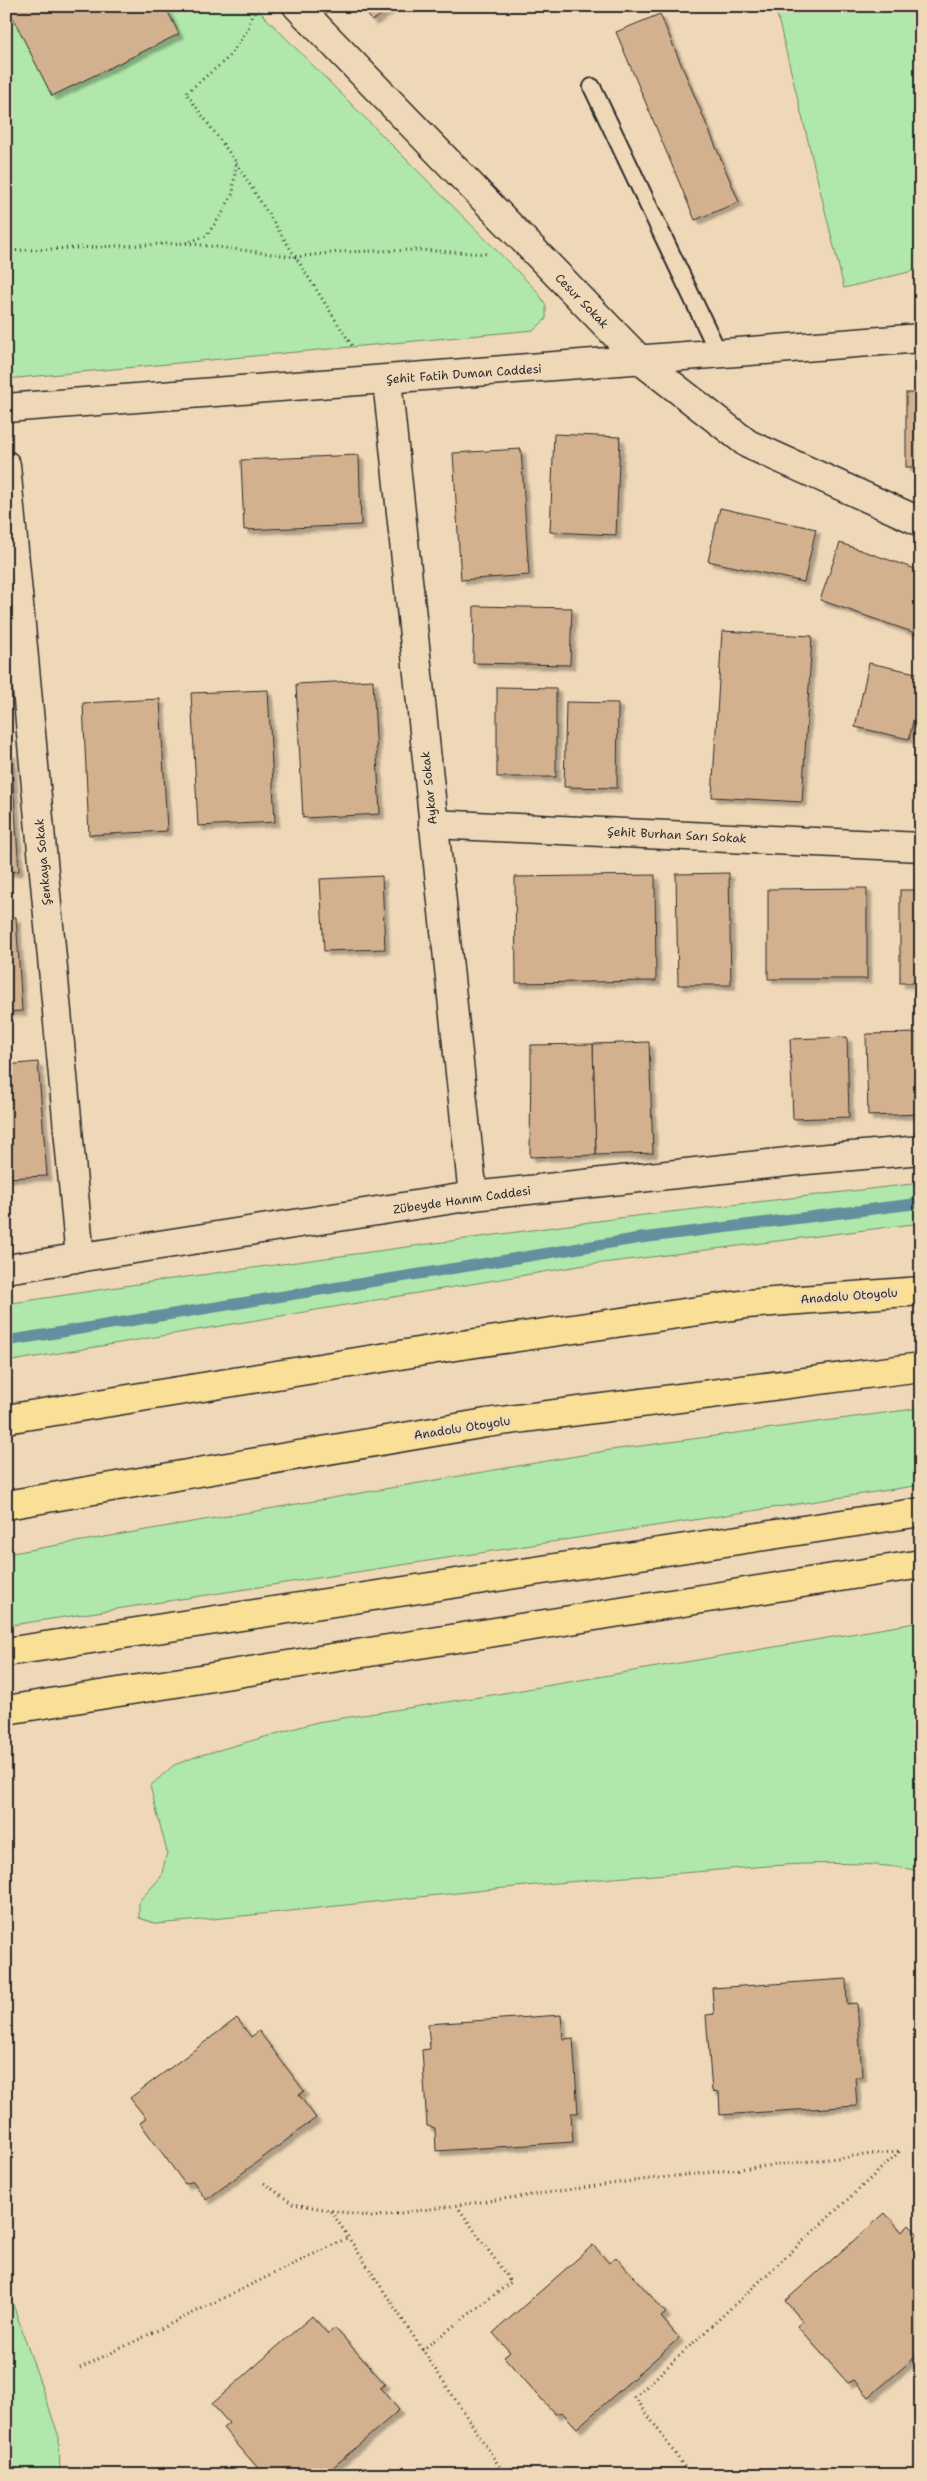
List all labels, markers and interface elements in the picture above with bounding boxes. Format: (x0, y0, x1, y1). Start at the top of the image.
street label: Cesur Sokak (552, 270, 612, 332)
street label: Şehit Fatih Duman Caddesi (386, 361, 542, 387)
street label: Aykar Sokak (417, 750, 441, 825)
street label: Şenkaya Sokak (31, 818, 55, 906)
street label: Şehit Burhan Sarı Sokak (607, 823, 747, 847)
street label: Zübeyde Hanım Caddesi (392, 1182, 532, 1218)
street label: Anadolu Otoyolu (800, 1285, 898, 1307)
street label: Anadolu Otoyolu (413, 1412, 511, 1444)

